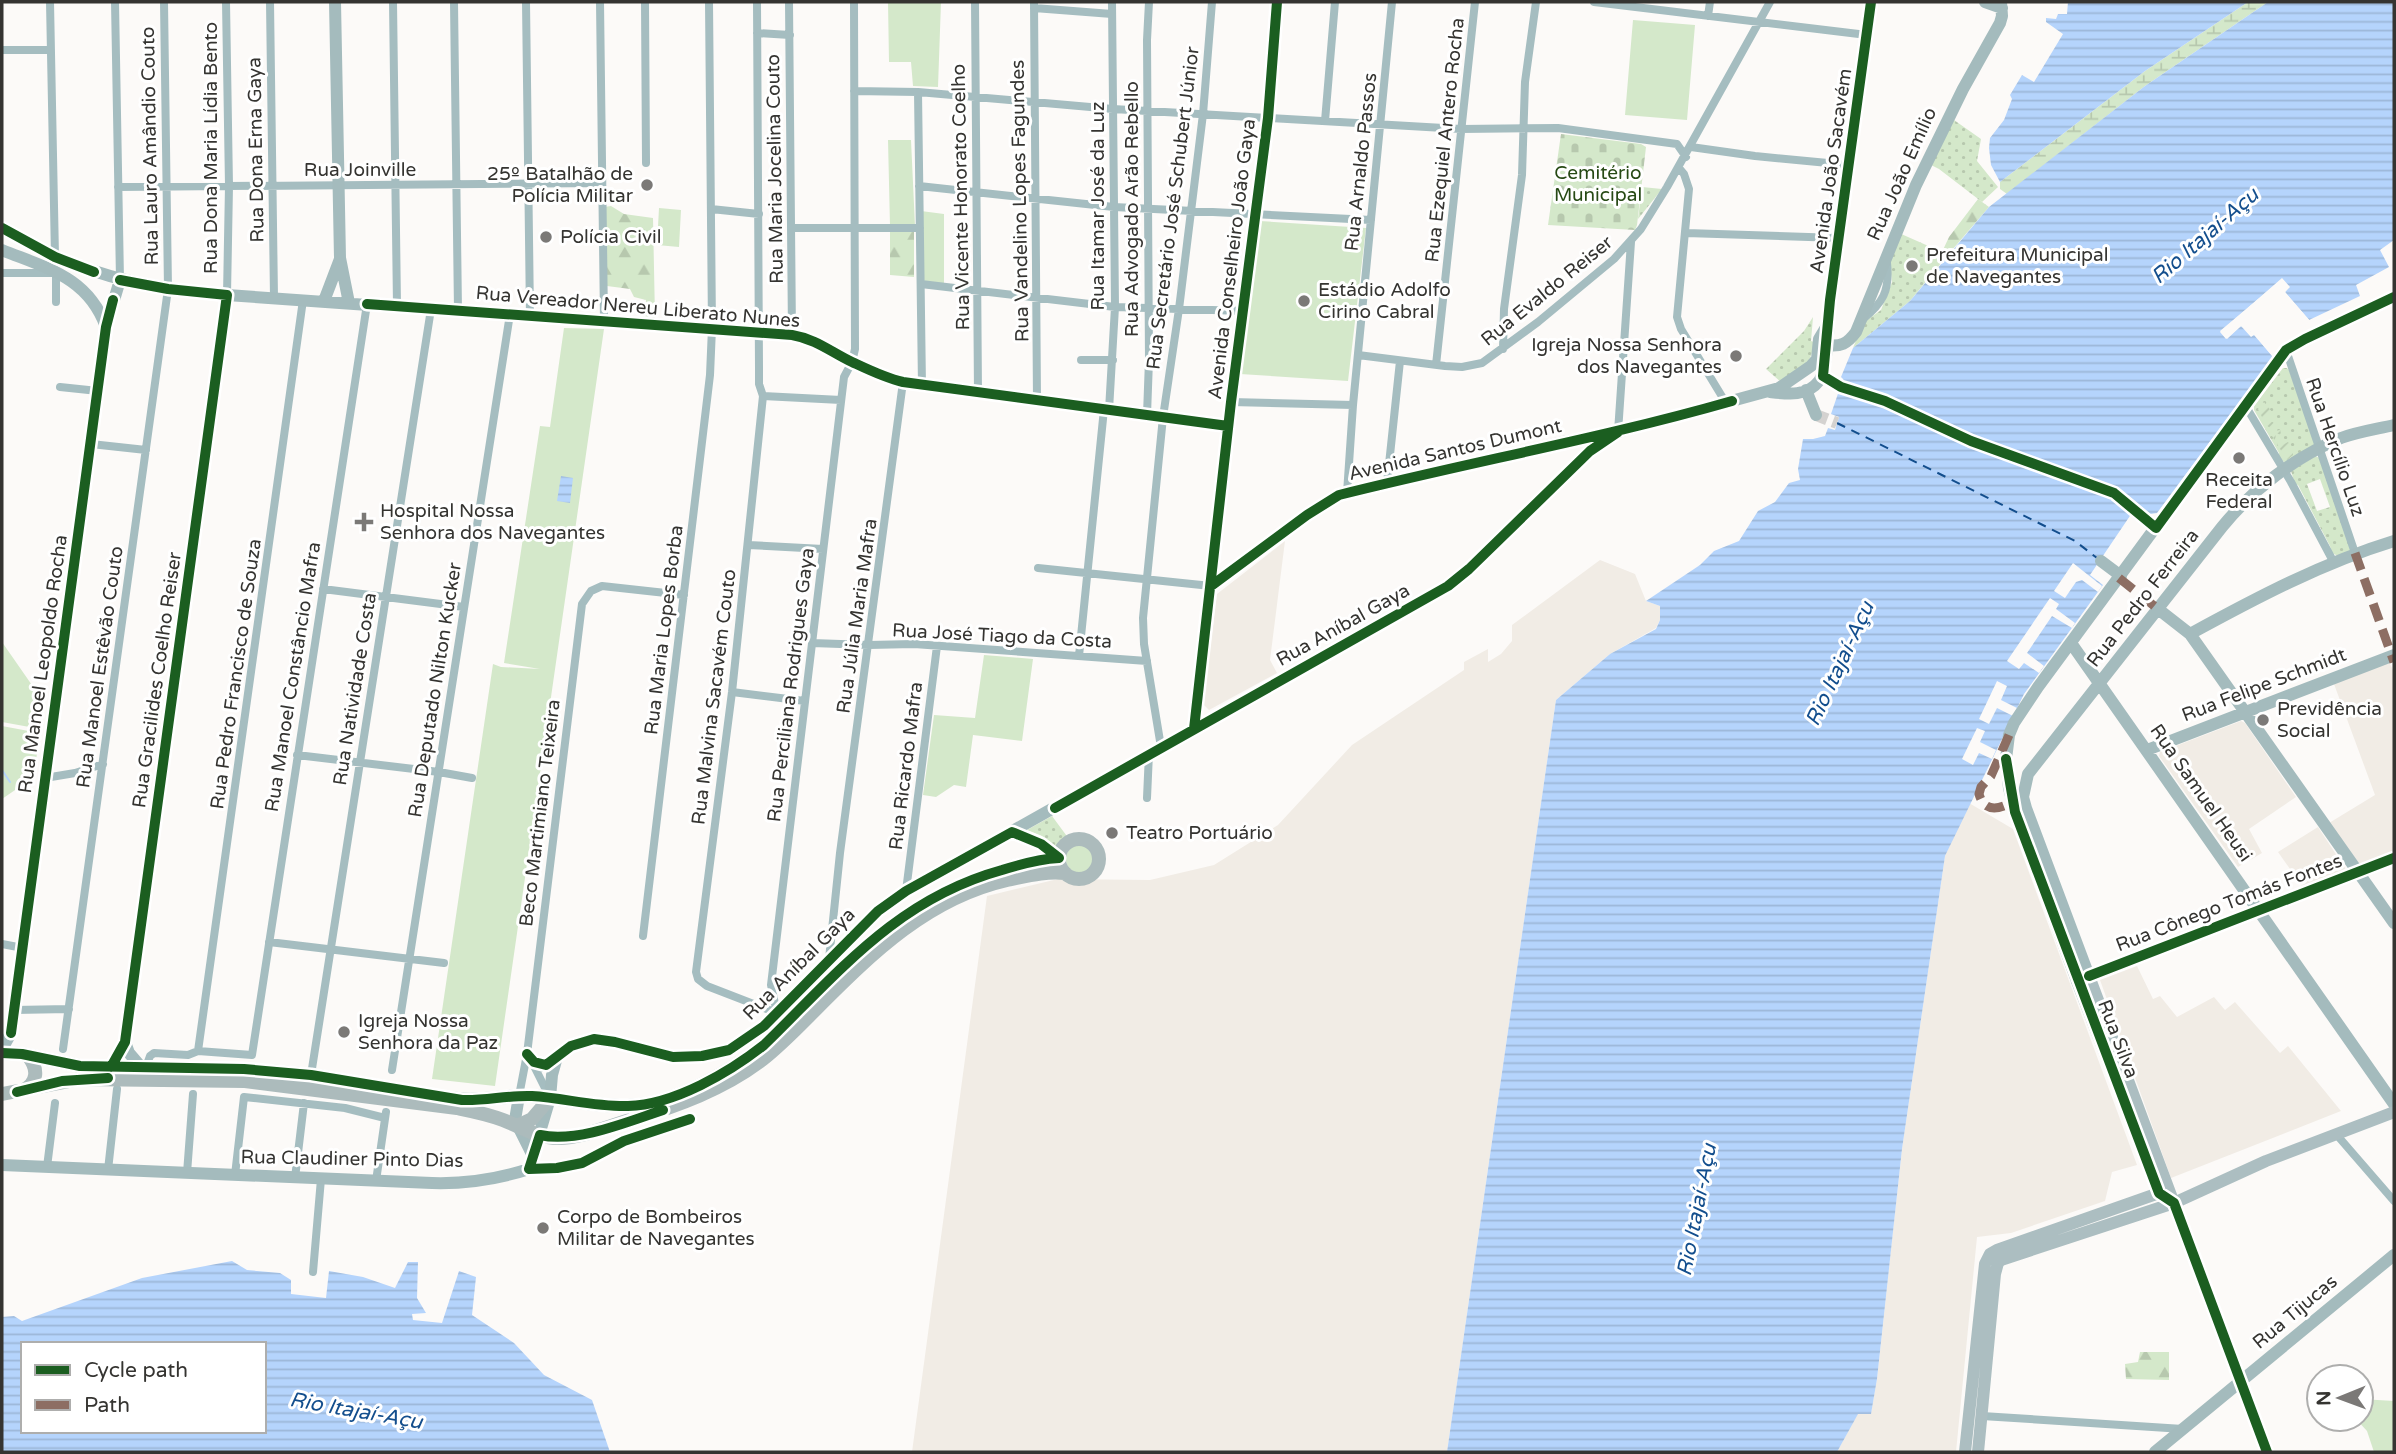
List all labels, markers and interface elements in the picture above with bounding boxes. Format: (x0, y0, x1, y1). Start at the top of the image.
street label: Rua Ezequiel Antero Rocha (1421, 17, 1469, 263)
street label: Rua Dona Maria Lídia Bento (200, 22, 222, 274)
street label: Rua Lauro Amândio Couto (137, 26, 163, 266)
street label: Rua Secretário José Schubert Júnior (1142, 44, 1204, 371)
street label: Rua Maria Jocelina Couto (762, 54, 788, 284)
street label: Rua Dona Erna Gaya (243, 57, 269, 243)
street label: Rua Vandelino Lopes Fagundes (1007, 60, 1033, 342)
street label: Rua Vicente Honorato Coelho (948, 64, 974, 330)
street label: Avenida João Sacavém (1806, 67, 1856, 275)
street label: Rua Arnaldo Passos (1341, 72, 1381, 252)
street label: Rua Advogado Arão Rebello (1121, 81, 1143, 337)
street label: Rua Itamar José da Luz (1087, 101, 1109, 311)
street label: Rua João Emílio (1863, 104, 1941, 244)
street label: Avenida Conselheiro João Gaya (1204, 117, 1260, 401)
street label: Rua Joinville (304, 159, 416, 181)
park label: Cemitério Municipal (1554, 162, 1642, 206)
place label: 25º Batalhão de Polícia Militar (487, 163, 634, 207)
marker: 25º Batalhão de Polícia Militar (639, 177, 655, 193)
water label: Rio Itajaí-Açu (2146, 182, 2265, 289)
place label: Polícia Civil (560, 226, 661, 248)
marker: Polícia Civil (538, 229, 554, 245)
street label: Rua Evaldo Reiser (1477, 231, 1618, 351)
place label: Prefeitura Municipal de Navegantes (1926, 244, 2109, 288)
marker: Prefeitura Municipal de Navegantes (1904, 258, 1920, 274)
place label: Estádio Adolfo Cirino Cabral (1318, 279, 1451, 323)
street label: Rua Vereador Nereu Liberato Nunes (475, 282, 801, 332)
marker: Estádio Adolfo Cirino Cabral (1296, 293, 1312, 309)
place label: Igreja Nossa Senhora dos Navegantes (1531, 334, 1722, 378)
marker: Igreja Nossa Senhora dos Navegantes (1728, 348, 1744, 364)
street label: Rua Hercílio Luz (2301, 375, 2369, 519)
street label: Avenida Santos Dumont (1346, 415, 1564, 485)
marker: Receita Federal (2231, 450, 2247, 466)
place label: Receita Federal (2205, 469, 2273, 513)
place label: Hospital Nossa Senhora dos Navegantes (380, 500, 605, 544)
marker: Hospital Nossa Senhora dos Navegantes (354, 512, 374, 532)
street label: Rua Júlia Maria Mafra (832, 517, 882, 715)
street label: Rua Maria Lopes Borba (640, 524, 688, 736)
street label: Rua Pedro Ferreira (2082, 525, 2204, 671)
street label: Rua Manoel Leopoldo Rocha (14, 533, 72, 795)
street label: Rua Pedro Francisco de Souza (206, 537, 266, 811)
street label: Rua Manoel Constâncio Mafra (261, 540, 325, 814)
street label: Rua Manoel Estêvão Couto (72, 545, 128, 789)
street label: Rua Perciliana Rodrigues Gaya (763, 547, 819, 823)
street label: Rua Gracilides Coelho Reiser (128, 550, 186, 809)
street label: Rua Deputado Nilton Kucker (404, 560, 466, 819)
street label: Rua Malvina Sacavém Couto (687, 568, 741, 826)
street label: Rua Aníbal Gaya (1272, 579, 1414, 671)
street label: Rua Natividade Costa (329, 591, 381, 787)
water label: Rio Itajaí-Açu (1800, 597, 1880, 730)
street label: Rua José Tiago da Costa (891, 619, 1113, 653)
street label: Rua Felipe Schmidt (2179, 644, 2349, 726)
street label: Rua Ricardo Mafra (885, 681, 927, 851)
street label: Beco Martimiano Teixeira (515, 698, 565, 928)
place label: Previdência Social (2277, 698, 2382, 742)
marker: Previdência Social (2255, 712, 2271, 728)
street label: Rua Samuel Heusi (2145, 720, 2257, 866)
place label: Teatro Portuário (1126, 822, 1273, 844)
marker: Teatro Portuário (1104, 825, 1120, 841)
street label: Rua Cônego Tomás Fontes (2113, 850, 2345, 956)
street label: Rua Aníbal Gaya (739, 904, 859, 1024)
street label: Rua Silva (2093, 997, 2143, 1081)
place label: Igreja Nossa Senhora da Paz (358, 1010, 498, 1054)
marker: Igreja Nossa Senhora da Paz (336, 1024, 352, 1040)
water label: Rio Itajaí-Açu (1672, 1141, 1722, 1278)
street label: Rua Claudiner Pinto Dias (240, 1146, 464, 1172)
place label: Corpo de Bombeiros Militar de Navegantes (557, 1206, 755, 1250)
marker: Corpo de Bombeiros Militar de Navegantes (535, 1220, 551, 1236)
street label: Rua Tijucas (2248, 1270, 2342, 1354)
legend (21, 1342, 266, 1433)
text: Cycle path (84, 1358, 188, 1383)
north arrow (2305, 1363, 2375, 1433)
water label: Rio Itajaí-Açu (288, 1387, 425, 1435)
text: N (2313, 1390, 2335, 1406)
text: Path (84, 1393, 130, 1418)

